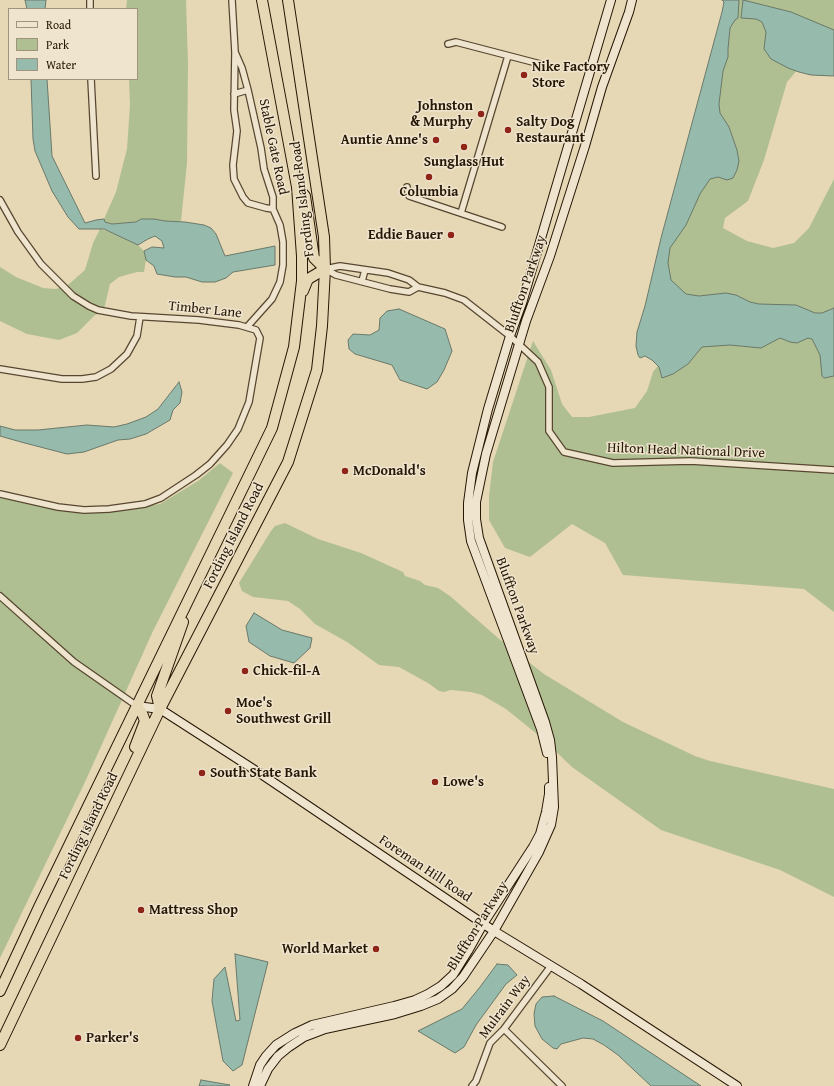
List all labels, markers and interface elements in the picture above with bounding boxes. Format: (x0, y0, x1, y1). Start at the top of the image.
legend (8, 8, 138, 80)
text: Road (46, 16, 71, 33)
text: Park (46, 36, 69, 53)
text: Water (46, 56, 76, 73)
place label: Nike Factory Store (532, 59, 610, 92)
marker: Nike Factory Store (519, 70, 529, 80)
street label: Stable Gate Road (255, 97, 291, 197)
place label: Johnston & Murphy (410, 98, 473, 130)
marker: Johnston & Murphy (476, 109, 486, 119)
place label: Salty Dog Restaurant (516, 114, 585, 146)
marker: Salty Dog Restaurant (503, 125, 513, 135)
place label: Auntie Anne's (341, 132, 428, 148)
marker: Auntie Anne's (431, 135, 441, 145)
street label: Fording Island Road (288, 140, 318, 258)
marker: Sunglass Hut (459, 142, 469, 152)
place label: Sunglass Hut (424, 154, 504, 170)
marker: Columbia (424, 172, 434, 182)
place label: Columbia (400, 184, 458, 200)
place label: Eddie Bauer (368, 227, 443, 243)
marker: Eddie Bauer (446, 230, 456, 240)
street label: Bluffton Parkway (501, 233, 551, 335)
street label: Timber Lane (167, 298, 243, 322)
street label: Hilton Head National Drive (607, 440, 765, 462)
place label: McDonald's (353, 463, 426, 479)
marker: McDonald's (340, 466, 350, 476)
street label: Fording Island Road (200, 480, 268, 592)
street label: Bluffton Parkway (492, 555, 542, 657)
place label: Chick-fil-A (253, 663, 320, 679)
marker: Chick-fil-A (240, 666, 250, 676)
place label: Moe's Southwest Grill (236, 695, 331, 728)
marker: Moe's Southwest Grill (223, 706, 233, 716)
place label: South State Bank (210, 765, 317, 781)
marker: South State Bank (197, 768, 207, 778)
street label: Fording Island Road (56, 770, 122, 882)
place label: Lowe's (443, 774, 484, 790)
marker: Lowe's (430, 777, 440, 787)
street label: Foreman Hill Road (376, 832, 474, 906)
street label: Bluffton Parkway (444, 878, 512, 974)
place label: Mattress Shop (149, 902, 238, 918)
marker: Mattress Shop (136, 905, 146, 915)
place label: World Market (282, 941, 368, 957)
marker: World Market (371, 944, 381, 954)
street label: Mulrain Way (476, 972, 534, 1042)
place label: Parker's (86, 1030, 139, 1046)
marker: Parker's (73, 1033, 83, 1043)

